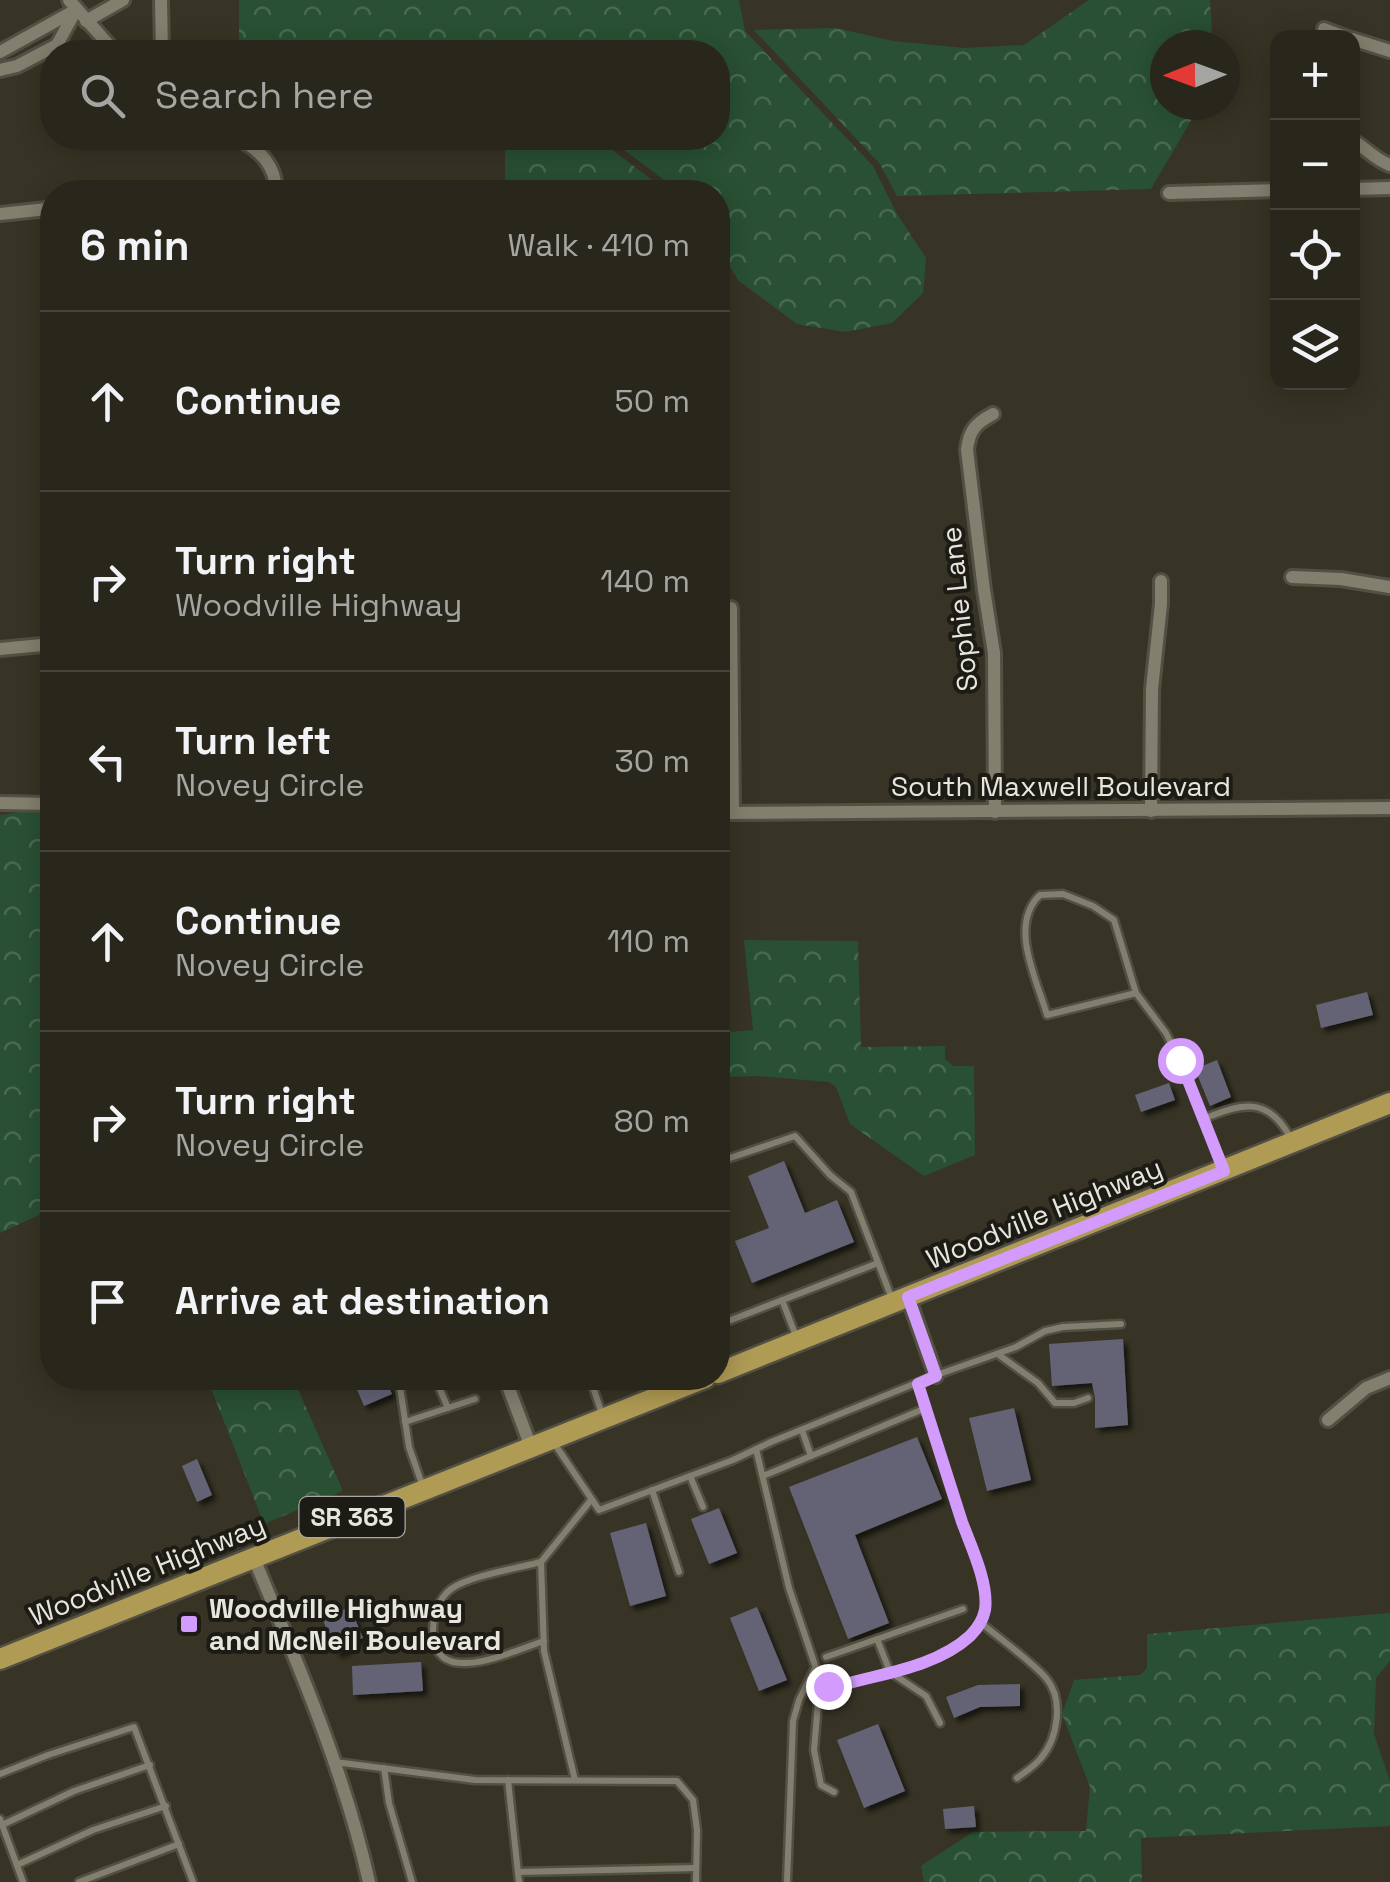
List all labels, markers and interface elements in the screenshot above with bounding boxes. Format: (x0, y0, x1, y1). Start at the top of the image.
north arrow (1150, 30, 1240, 120)
map controls (1270, 30, 1360, 390)
button: + (1270, 30, 1360, 120)
search box (40, 40, 730, 150)
icon: search (75, 68, 130, 123)
text: Search here (155, 71, 374, 119)
button: − (1270, 120, 1360, 210)
button: locate (1270, 210, 1360, 300)
text: 6 min (80, 219, 190, 272)
text: Walk · 410 m (508, 225, 690, 265)
button: layers (1270, 300, 1360, 390)
icon: ahead (80, 374, 135, 429)
text: Continue (175, 377, 341, 425)
text: 50 m (615, 381, 690, 421)
street label: Sophie Lane (932, 525, 986, 693)
text: Turn right (175, 537, 356, 585)
icon: right (80, 554, 135, 609)
text: 140 m (600, 561, 690, 601)
text: Woodville Highway (175, 585, 462, 625)
text: Turn left (175, 717, 331, 765)
icon: left (80, 734, 135, 789)
text: 30 m (614, 741, 690, 781)
text: Novey Circle (175, 765, 365, 805)
street label: South Maxwell Boulevard (891, 768, 1231, 804)
text: Continue (175, 897, 341, 945)
icon: ahead (80, 914, 135, 969)
text: 110 m (607, 921, 690, 961)
text: Novey Circle (175, 945, 365, 985)
route start (1158, 1038, 1204, 1084)
text: Turn right (175, 1077, 356, 1125)
icon: right (80, 1094, 135, 1149)
text: 80 m (614, 1101, 690, 1141)
text: Novey Circle (175, 1125, 365, 1165)
street label: Woodville Highway (921, 1149, 1167, 1277)
icon: arrive (80, 1274, 135, 1329)
text: Arrive at destination (175, 1277, 550, 1325)
road number: SR 363 (300, 1497, 404, 1537)
street label: Woodville Highway (24, 1506, 270, 1634)
place label: Woodville Highway and McNeil Boulevard (209, 1590, 501, 1658)
marker: Woodville Highway and McNeil Boulevard (178, 1613, 200, 1635)
route end (806, 1664, 852, 1710)

